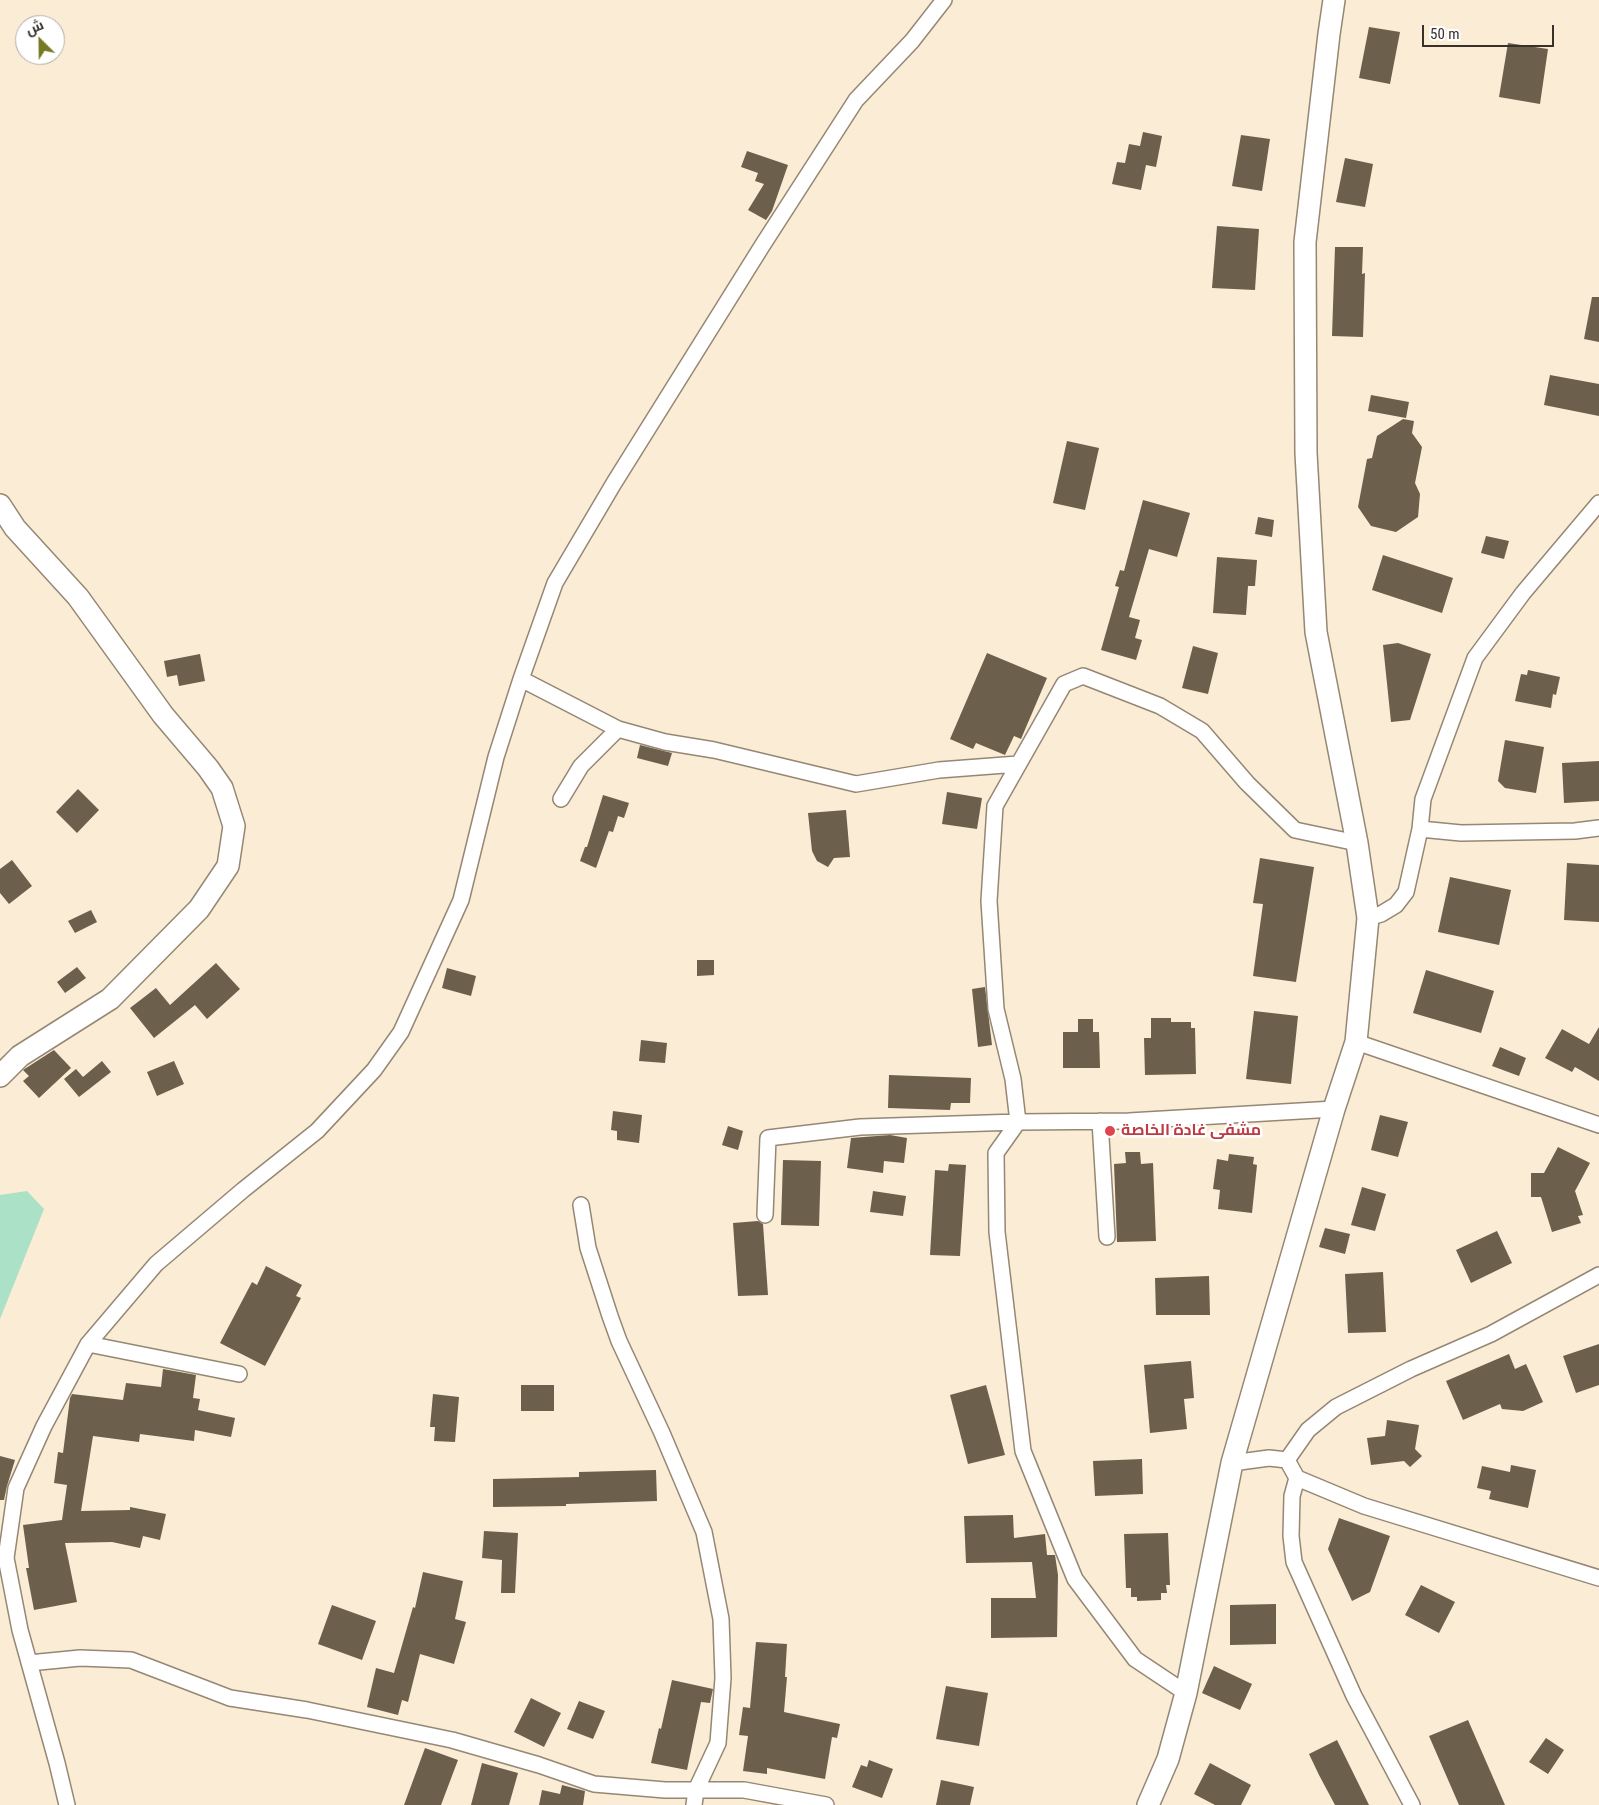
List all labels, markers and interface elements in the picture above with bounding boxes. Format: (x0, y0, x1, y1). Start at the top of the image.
north arrow (15, 15, 65, 65)
scale bar (1424, 15, 1556, 47)
text: ش (23, 16, 46, 38)
text: 50 m (1430, 25, 1460, 43)
place label: مشفى غادة الخاصة (1121, 1121, 1261, 1141)
marker: مشفى غادة الخاصة (1103, 1124, 1117, 1138)

